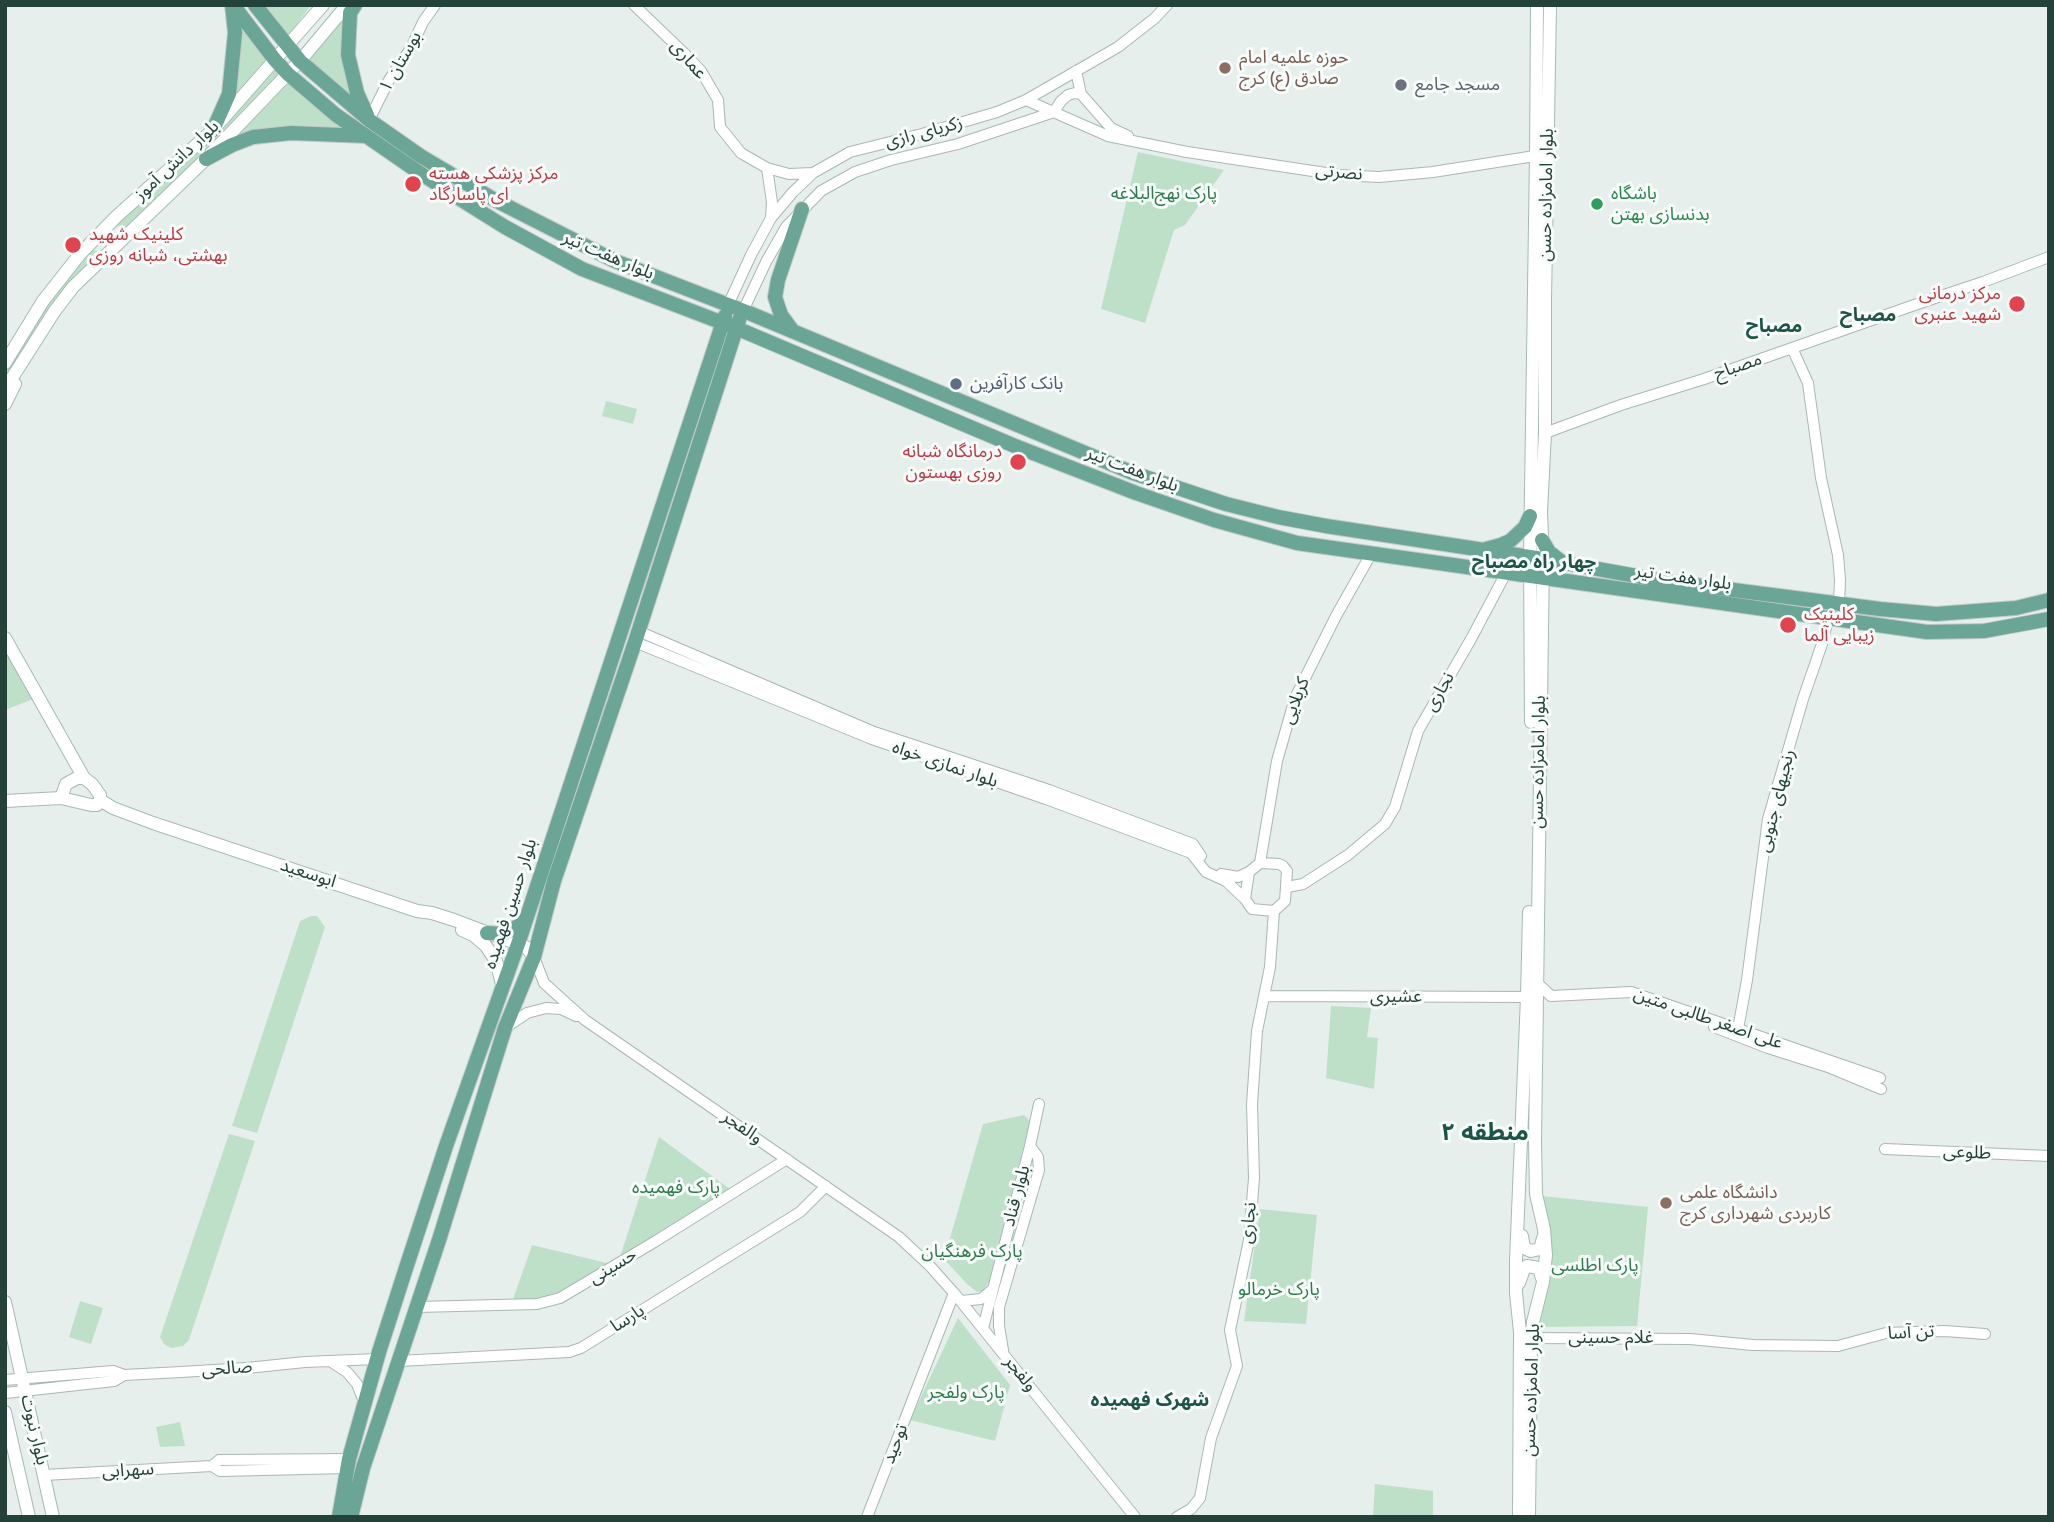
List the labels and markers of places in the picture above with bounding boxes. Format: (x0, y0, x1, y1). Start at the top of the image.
place label: حوزه علمیه امام صادق (ع) کرج (1239, 47, 1349, 90)
marker: حوزه علمیه امام صادق (ع) کرج (1217, 60, 1233, 76)
place label: مسجد جامع (1415, 74, 1500, 96)
marker: مسجد جامع (1393, 77, 1409, 93)
place label: مرکز پزشکی هسته ای پاسارگاد (429, 163, 558, 206)
marker: مرکز پزشکی هسته ای پاسارگاد (403, 174, 423, 194)
place label: باشگاه بدنسازی بهتن (1611, 183, 1710, 226)
marker: باشگاه بدنسازی بهتن (1589, 196, 1605, 212)
place label: کلینیک شهید بهشتی، شبانه روزی (89, 224, 228, 266)
marker: کلینیک شهید بهشتی، شبانه روزی (63, 235, 83, 255)
place label: مرکز درمانی شهید عنبری (1915, 283, 2001, 326)
marker: مرکز درمانی شهید عنبری (2007, 294, 2027, 314)
place label: بانک کارآفرین (970, 373, 1063, 395)
marker: بانک کارآفرین (948, 376, 964, 392)
place label: درمانگاه شبانه روزی بهستون (903, 441, 1002, 484)
marker: درمانگاه شبانه روزی بهستون (1008, 452, 1028, 472)
place label: کلینیک زیبایی آلما (1804, 604, 1875, 646)
marker: کلینیک زیبایی آلما (1778, 615, 1798, 635)
place label: دانشگاه علمی کاربردی شهرداری کرج (1680, 1182, 1831, 1224)
marker: دانشگاه علمی کاربردی شهرداری کرج (1658, 1195, 1674, 1211)

